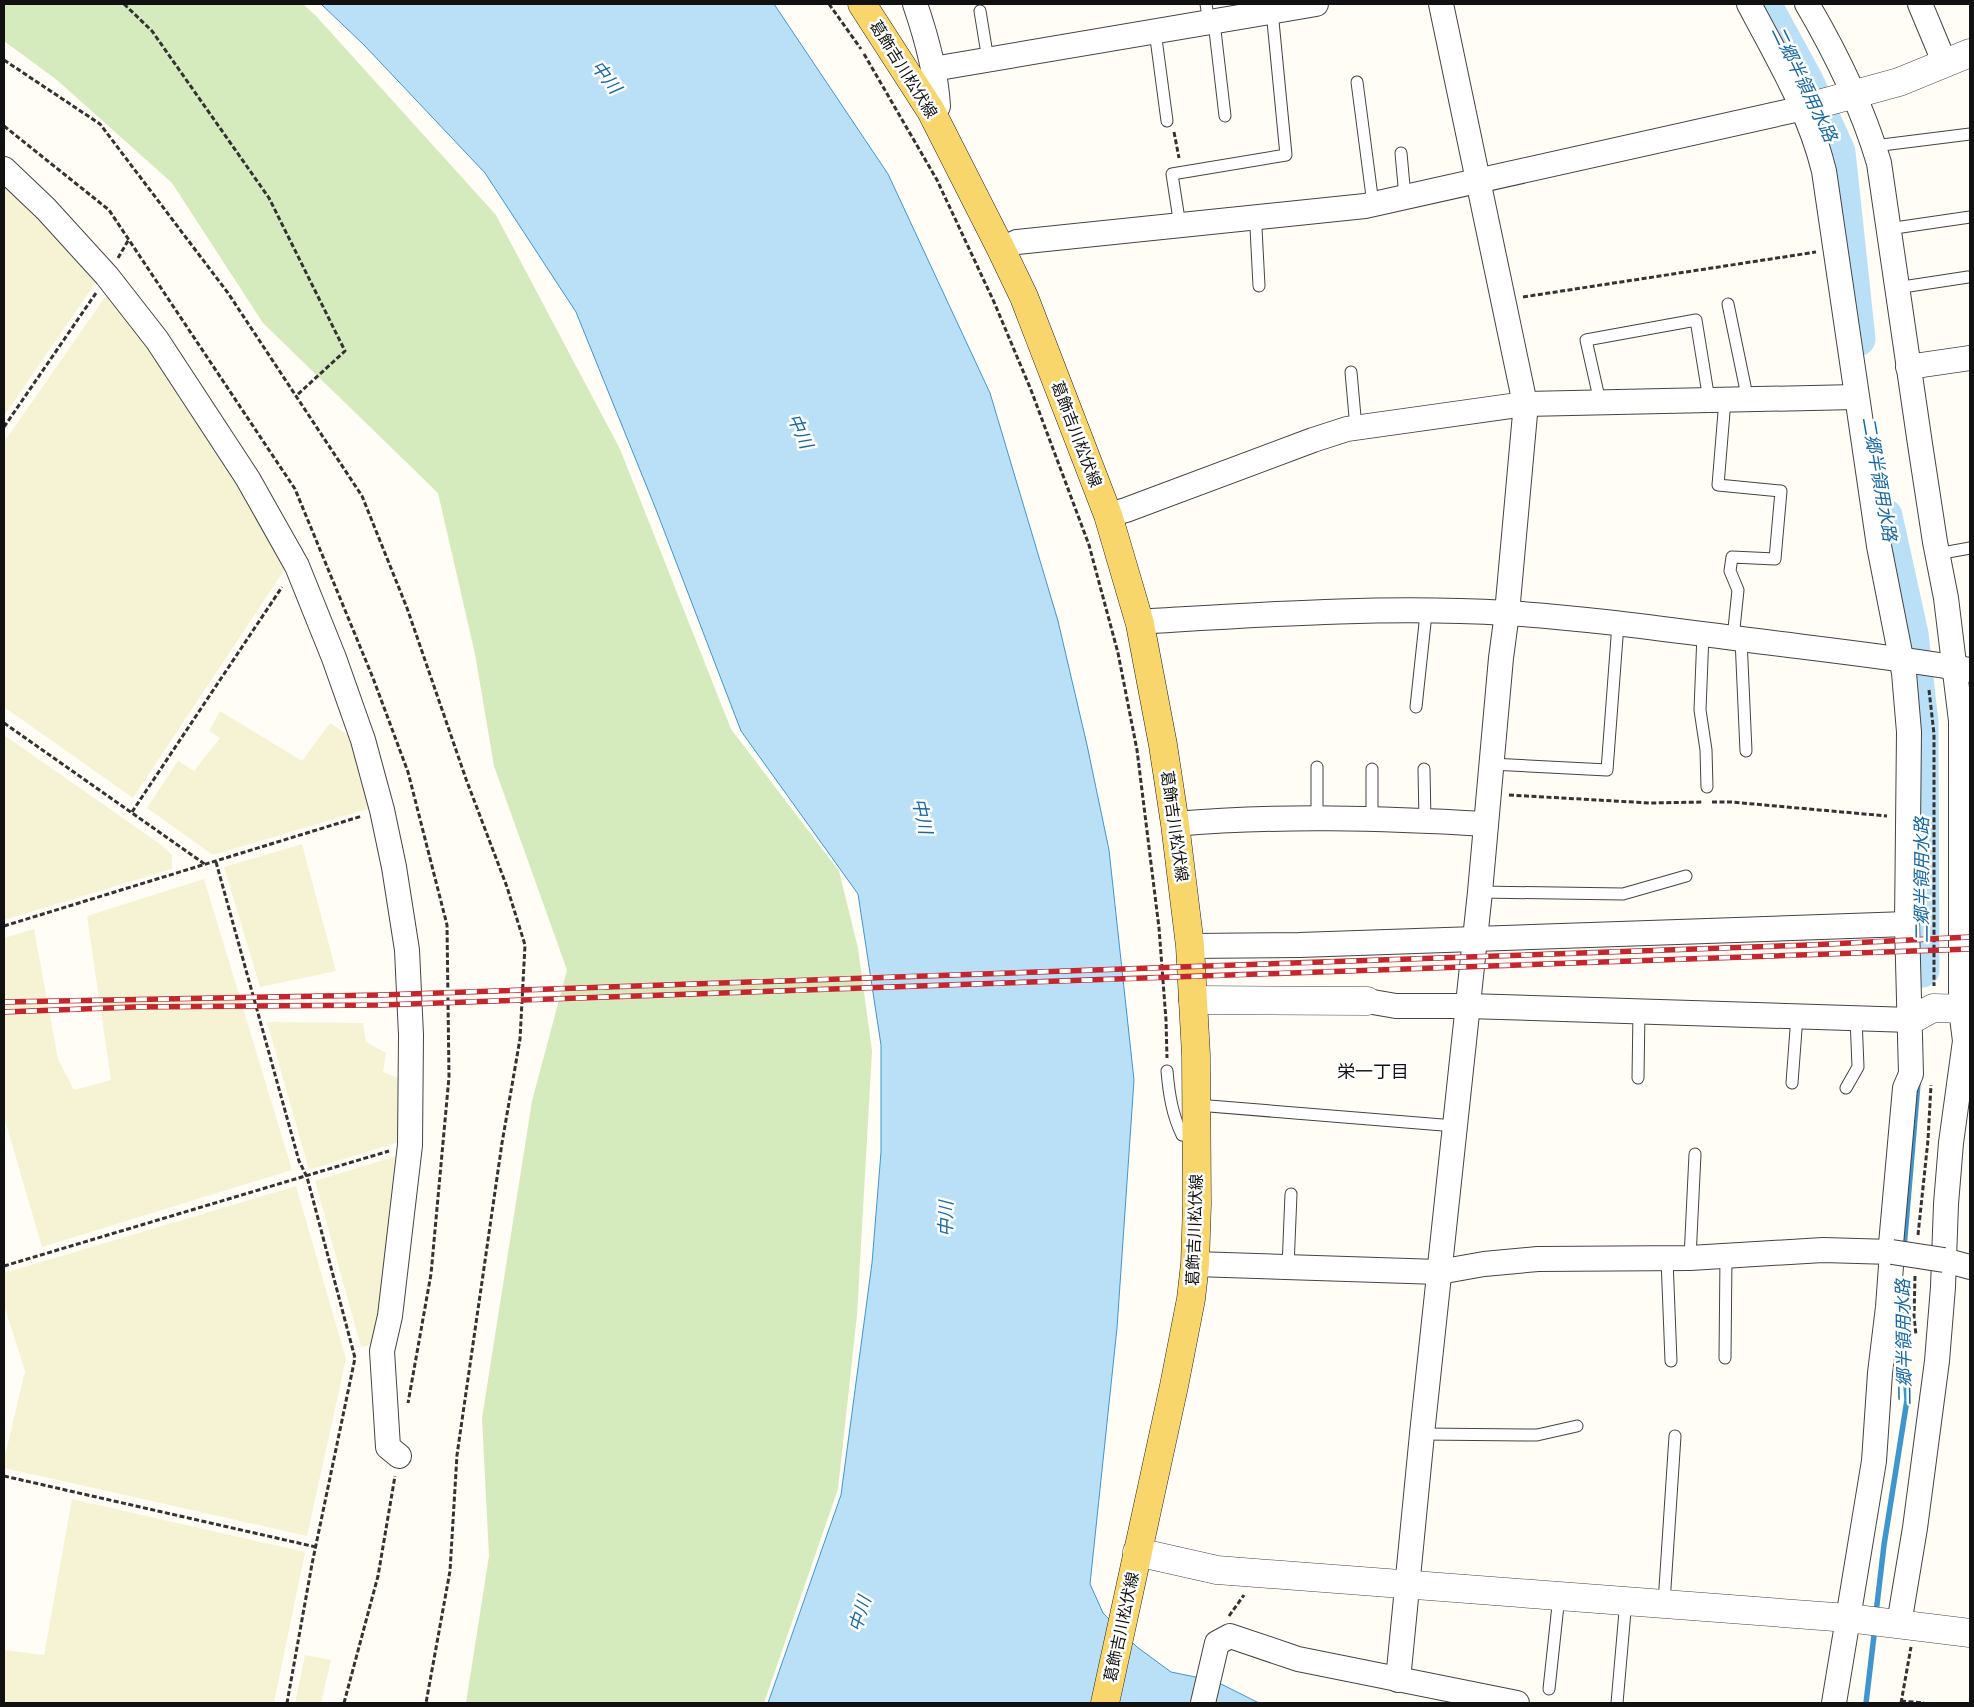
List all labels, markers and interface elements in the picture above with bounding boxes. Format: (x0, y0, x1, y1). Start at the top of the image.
street label: 葛飾吉川松伏線 (865, 16, 943, 122)
water label: 二郷半領用水路 (1766, 22, 1844, 147)
water label: 中川 (586, 55, 629, 100)
street label: 葛飾吉川松伏線 (1047, 378, 1107, 490)
water label: 中川 (783, 409, 820, 454)
water label: 二郷半領用水路 (1857, 415, 1903, 545)
street label: 葛飾吉川松伏線 (1156, 769, 1194, 883)
water label: 中川 (907, 796, 939, 838)
water label: 二郷半領用水路 (1909, 815, 1933, 943)
district label: 栄一丁目 (1337, 1059, 1409, 1083)
street label: 葛飾吉川松伏線 (1181, 1174, 1207, 1286)
water label: 中川 (933, 1199, 957, 1237)
water label: 二郷半領用水路 (1890, 1277, 1916, 1405)
street label: 葛飾吉川松伏線 (1099, 1570, 1143, 1684)
water label: 中川 (842, 1591, 876, 1634)

